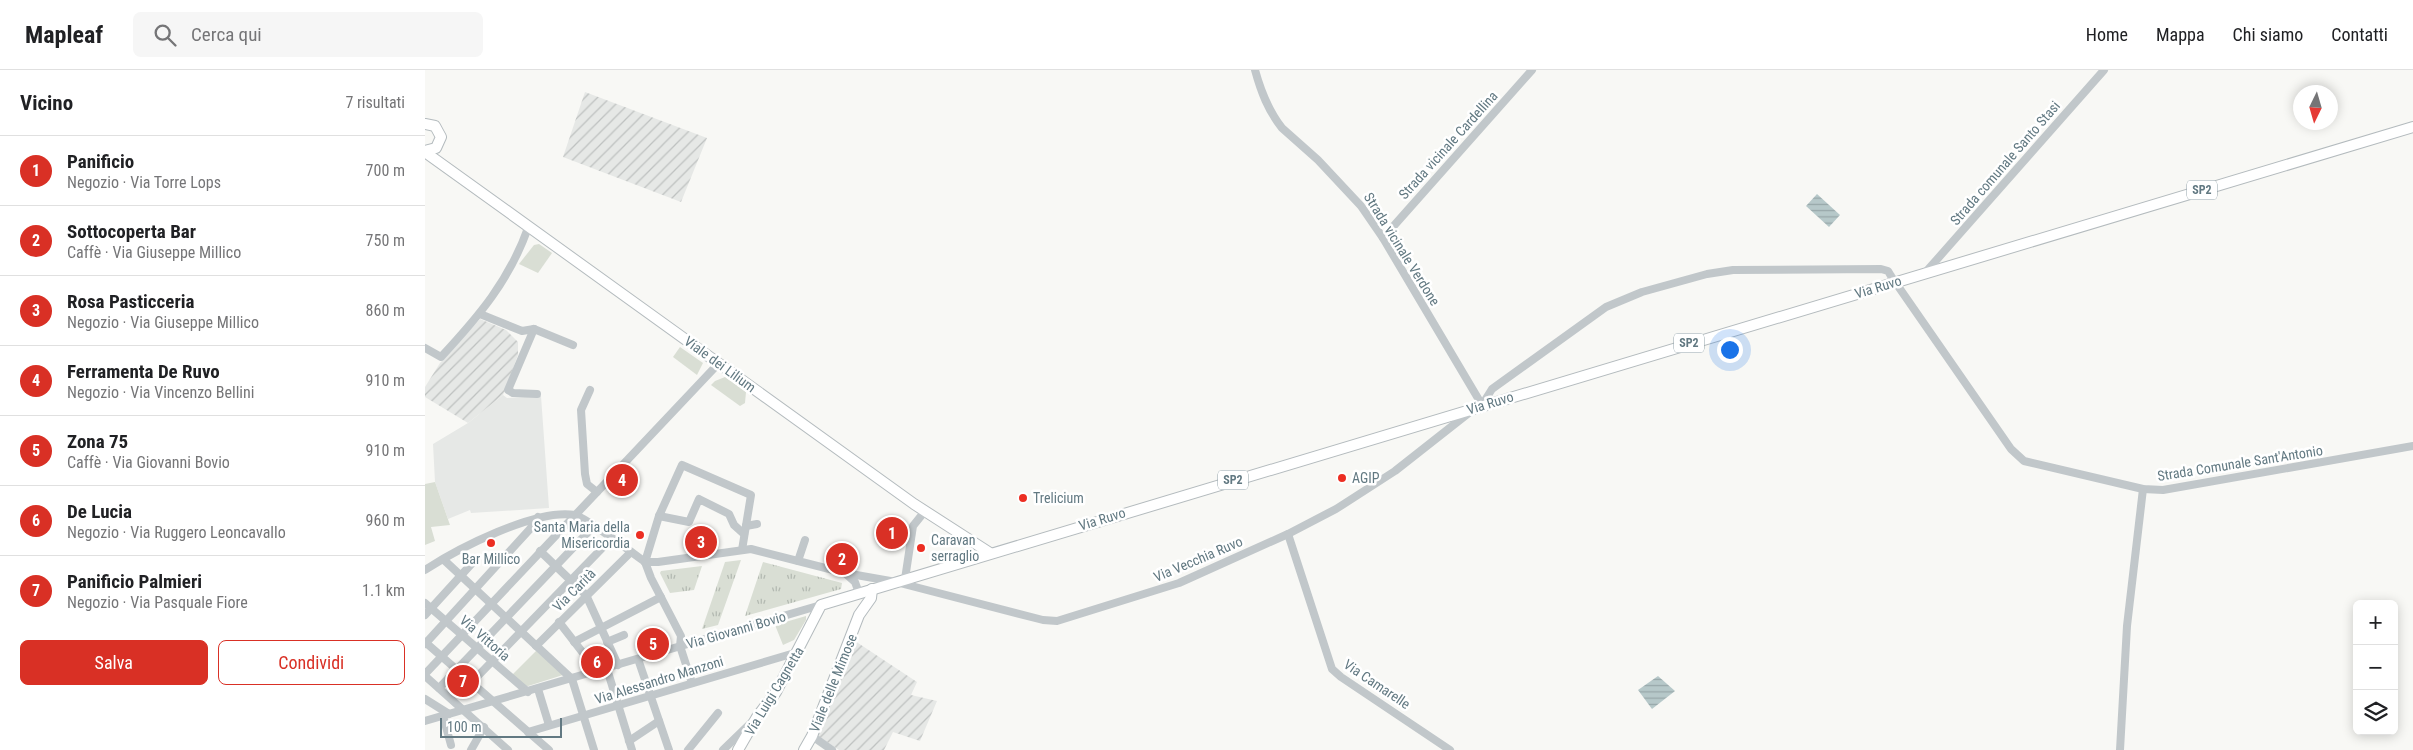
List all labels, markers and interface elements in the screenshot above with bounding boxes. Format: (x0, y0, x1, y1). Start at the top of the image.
search box (133, 12, 483, 57)
text: Mapleaf (25, 21, 103, 49)
icon: search (151, 21, 179, 49)
text: Cerca qui (191, 23, 262, 46)
text: Home (2086, 24, 2128, 45)
text: Mappa (2156, 24, 2205, 45)
text: Chi siamo (2233, 24, 2303, 45)
text: Contatti (2331, 24, 2388, 45)
north arrow (2293, 85, 2338, 130)
street label: Strada vicinale Cardellina (1395, 88, 1501, 202)
text: Vicino (20, 91, 73, 115)
text: 7 risultati (345, 93, 405, 112)
street label: Strada comunale Santo Stasi (1947, 98, 2063, 228)
text: Panificio (67, 150, 134, 173)
text: 1 (32, 161, 40, 180)
text: 700 m (366, 161, 405, 180)
text: Negozio · Via Torre Lops (67, 173, 221, 192)
road number: SP2 (2187, 180, 2217, 200)
street label: Strada vicinale Verdone (1361, 190, 1443, 309)
text: Sottocoperta Bar (67, 220, 196, 243)
text: 2 (32, 231, 40, 250)
text: 750 m (366, 231, 405, 250)
text: Caffè · Via Giuseppe Millico (67, 243, 241, 262)
street label: Via Ruvo (1853, 272, 1903, 302)
text: Rosa Pasticceria (67, 290, 194, 313)
text: 3 (32, 301, 40, 320)
text: 860 m (366, 301, 405, 320)
text: Negozio · Via Giuseppe Millico (67, 313, 259, 332)
street label: Viale dei Lilium (681, 333, 759, 395)
road number: SP2 (1674, 334, 1704, 352)
your location (1717, 337, 1743, 363)
text: Ferramenta De Ruvo (67, 360, 220, 383)
text: 4 (32, 371, 40, 390)
text: 910 m (366, 371, 405, 390)
text: Negozio · Via Vincenzo Bellini (67, 383, 254, 402)
street label: Via Ruvo (1465, 388, 1515, 418)
text: Zona 75 (67, 430, 128, 453)
text: 5 (32, 441, 40, 460)
text: 910 m (366, 441, 405, 460)
street label: Strada Comunale Sant'Antonio (2156, 442, 2324, 484)
text: Caffè · Via Giovanni Bovio (67, 453, 230, 472)
pin: 4 (606, 461, 638, 499)
road number: SP2 (1218, 470, 1248, 490)
place label: AGIP (1352, 470, 1380, 486)
marker: AGIP (1336, 472, 1348, 484)
place label: Trelicium (1033, 490, 1084, 506)
marker: Trelicium (1017, 492, 1029, 504)
text: De Lucia (67, 500, 132, 523)
street label: Via Ruvo (1077, 504, 1127, 534)
text: 6 (32, 511, 40, 530)
text: 960 m (366, 511, 405, 530)
pin: 1 (876, 514, 908, 552)
place label: Santa Maria della Misericordia (534, 519, 630, 551)
text: Negozio · Via Ruggero Leoncavallo (67, 523, 286, 542)
pin: 3 (685, 523, 717, 561)
marker: Santa Maria della Misericordia (634, 529, 646, 541)
place label: Caravan serraglio (931, 532, 979, 564)
street label: Via Vecchia Ruvo (1151, 533, 1245, 585)
marker: Bar Millico (485, 537, 497, 549)
pin: 2 (826, 540, 858, 578)
marker: Caravan serraglio (915, 542, 927, 554)
place label: Bar Millico (462, 551, 520, 567)
street label: Via Carità (549, 565, 599, 615)
text: Panificio Palmieri (67, 570, 202, 593)
text: 7 (32, 581, 40, 600)
text: 1.1 km (362, 581, 405, 600)
text: Negozio · Via Pasquale Fiore (67, 593, 248, 612)
map controls (2353, 600, 2398, 735)
button: + (2353, 600, 2398, 645)
street label: Via Giovanni Bovio (684, 608, 788, 652)
street label: Via Vittoria (457, 612, 513, 664)
pin: 5 (637, 625, 669, 663)
street label: Viale delle Mimose (806, 631, 860, 735)
button: Salva (20, 640, 208, 685)
button: Condividi (218, 640, 405, 685)
pin: 6 (581, 643, 613, 681)
street label: Via Luigi Cagnetta (741, 644, 807, 738)
button: − (2353, 645, 2398, 690)
street label: Via Alessandro Manzoni (593, 653, 725, 707)
street label: Via Camarelle (1341, 656, 1414, 712)
pin: 7 (447, 662, 479, 700)
button: layers (2353, 690, 2398, 735)
scale bar (440, 715, 563, 738)
text: 100 m (447, 719, 482, 735)

